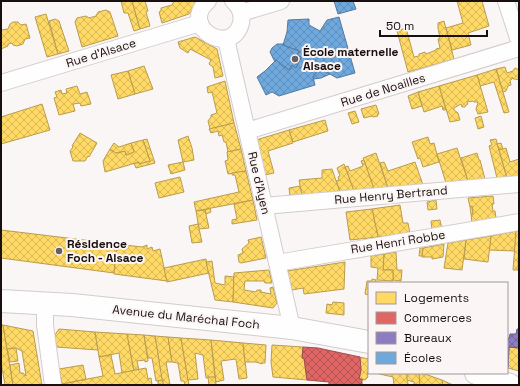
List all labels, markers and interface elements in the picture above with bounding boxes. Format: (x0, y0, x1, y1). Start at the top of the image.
scale bar (380, 12, 487, 38)
text: 50 m (386, 18, 414, 34)
street label: Rue d'Alsace (64, 35, 138, 71)
place label: École maternelle Alsace (303, 44, 399, 74)
marker: École maternelle Alsace (290, 54, 300, 64)
street label: Rue de Noailles (339, 70, 427, 110)
street label: Rue d'Ayen (244, 150, 274, 216)
street label: Rue Henry Bertrand (334, 182, 448, 208)
street label: Rue Henri Robbe (350, 227, 446, 257)
place label: Résidence Foch - Alsace (67, 236, 144, 266)
marker: Résidence Foch - Alsace (54, 246, 64, 256)
legend (368, 282, 508, 374)
text: Logements (404, 290, 469, 306)
street label: Avenue du Maréchal Foch (111, 301, 261, 333)
text: Commerces (404, 310, 472, 326)
text: Bureaux (404, 330, 452, 346)
text: Écoles (404, 350, 442, 366)

